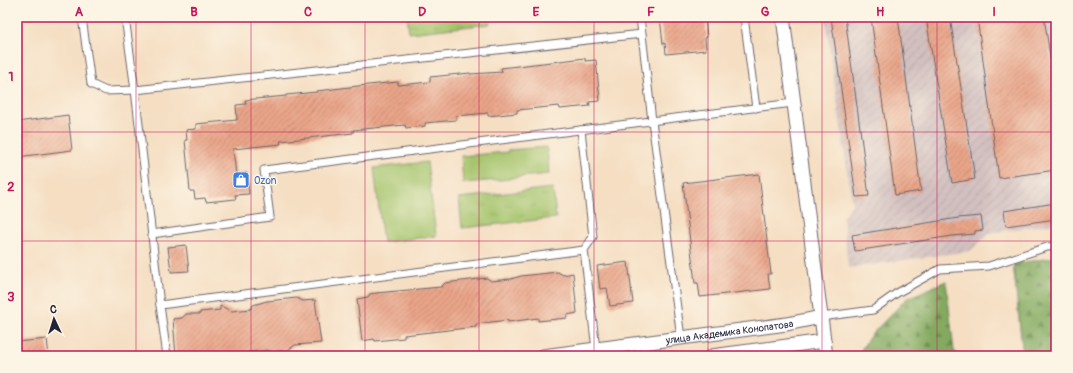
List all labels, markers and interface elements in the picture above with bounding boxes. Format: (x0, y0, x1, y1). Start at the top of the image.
text: A (75, 4, 84, 20)
text: B (190, 4, 198, 20)
text: C (304, 4, 312, 20)
text: D (418, 4, 426, 20)
text: E (533, 4, 540, 20)
text: F (647, 4, 655, 20)
text: G (761, 4, 770, 20)
text: H (876, 4, 884, 20)
text: I (992, 4, 996, 20)
text: 1 (8, 69, 14, 85)
shop icon: Ozon (231, 170, 251, 190)
place label: Ozon (254, 175, 277, 187)
text: 2 (7, 179, 15, 195)
text: 3 (7, 289, 15, 305)
north arrow (34, 299, 74, 339)
text: С (49, 303, 57, 316)
street label: улица Академика Конопатова (664, 318, 795, 347)

